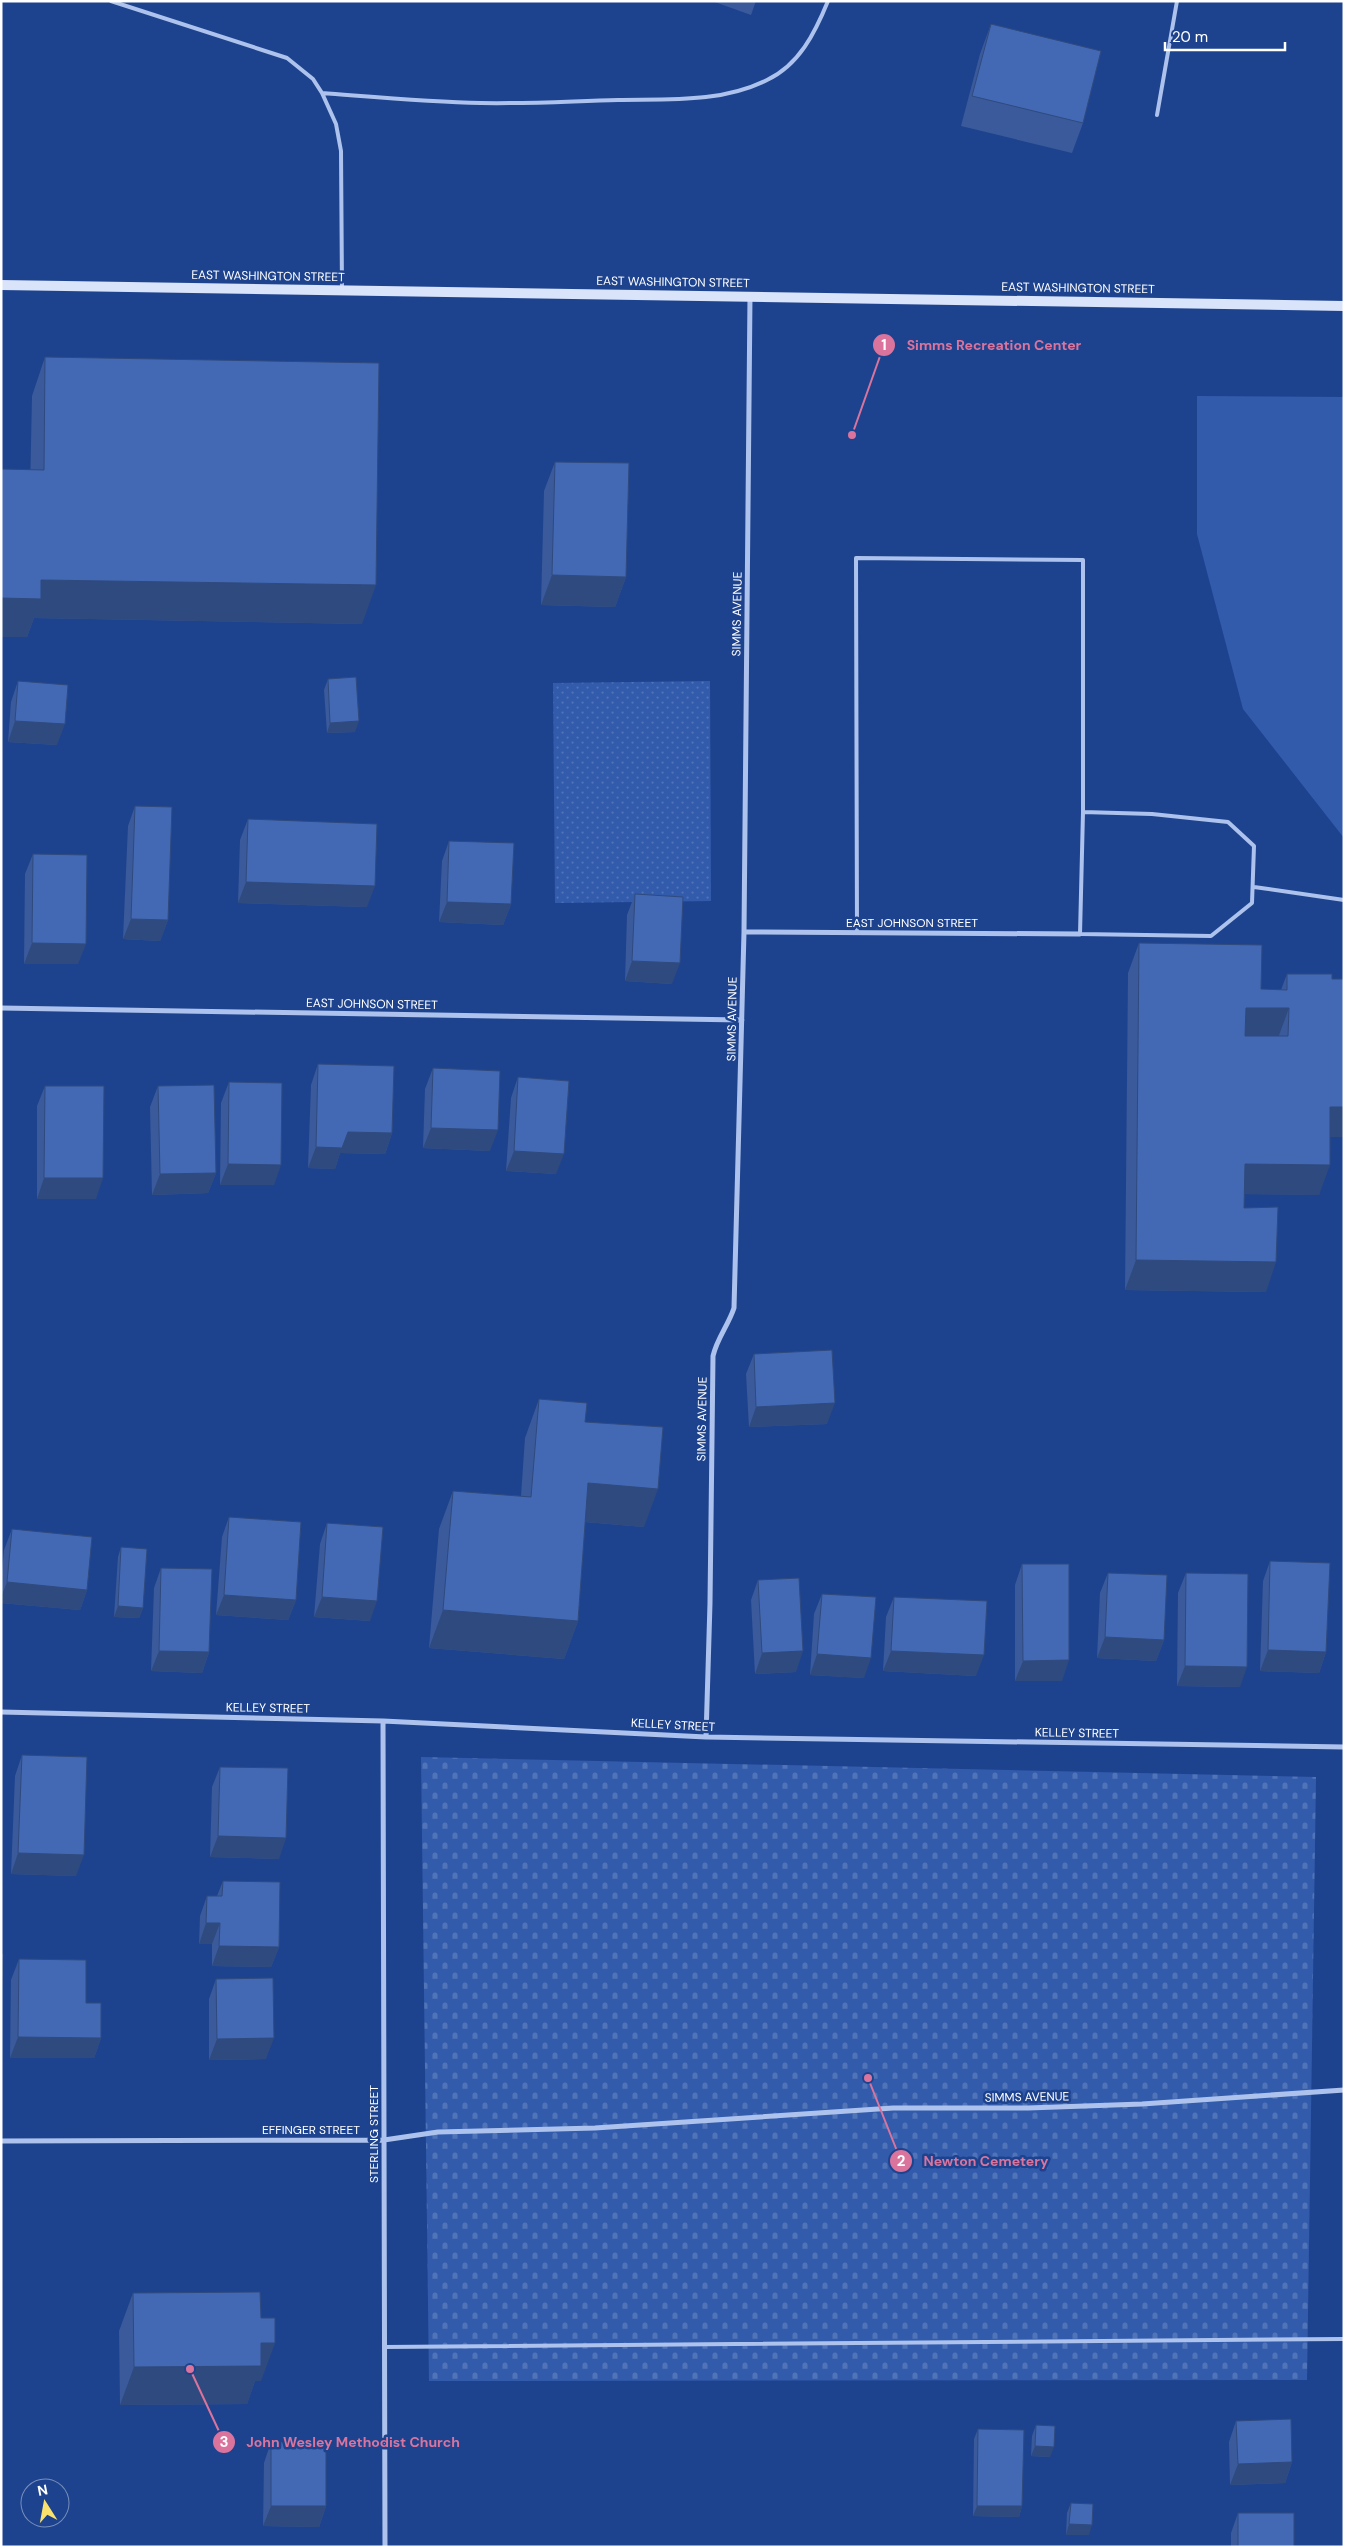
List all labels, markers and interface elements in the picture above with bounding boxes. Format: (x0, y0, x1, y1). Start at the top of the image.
scale bar (1165, 20, 1285, 52)
text: 20 m (1172, 27, 1208, 47)
street label: EAST WASHINGTON STREET (191, 267, 345, 285)
street label: EAST WASHINGTON STREET (596, 273, 750, 291)
street label: EAST WASHINGTON STREET (1001, 279, 1155, 297)
callout: Simms Recreation Center (871, 330, 1091, 359)
text: 1 (881, 335, 887, 355)
text: Simms Recreation Center (907, 336, 1082, 354)
street label: SIMMS AVENUE (728, 571, 746, 656)
street label: EAST JOHNSON STREET (846, 915, 978, 931)
street label: SIMMS AVENUE (723, 976, 741, 1061)
street label: EAST JOHNSON STREET (306, 995, 438, 1013)
street label: SIMMS AVENUE (693, 1376, 711, 1461)
street label: KELLEY STREET (226, 1699, 311, 1717)
street label: KELLEY STREET (630, 1715, 716, 1735)
street label: KELLEY STREET (1035, 1724, 1120, 1742)
street label: STERLING STREET (366, 2085, 382, 2183)
street label: SIMMS AVENUE (985, 2088, 1070, 2106)
street label: EFFINGER STREET (262, 2122, 360, 2138)
callout: Newton Cemetery (888, 2146, 1058, 2175)
text: 2 (897, 2151, 906, 2171)
text: Newton Cemetery (924, 2152, 1049, 2170)
callout: John Wesley Methodist Church (211, 2428, 470, 2457)
text: 3 (219, 2432, 229, 2452)
text: John Wesley Methodist Church (246, 2433, 460, 2451)
north arrow (20, 2478, 70, 2528)
text: N (36, 2480, 49, 2500)

